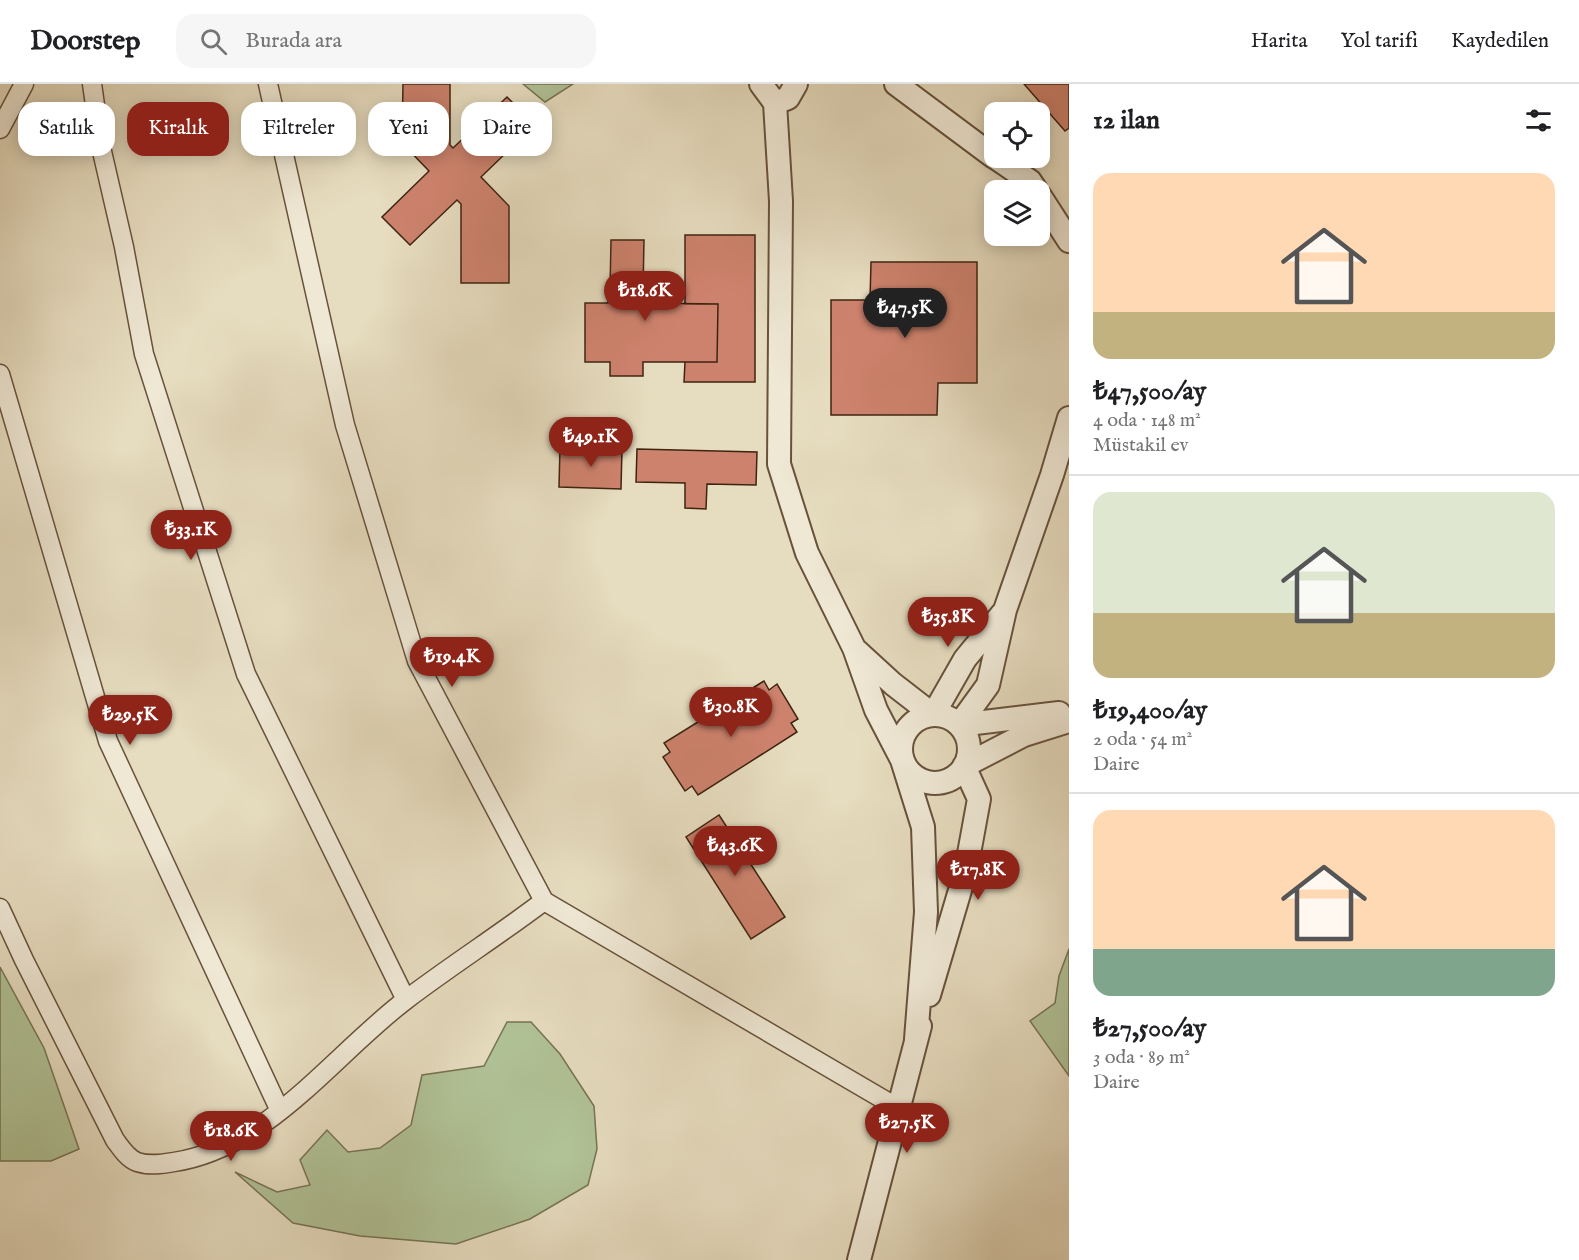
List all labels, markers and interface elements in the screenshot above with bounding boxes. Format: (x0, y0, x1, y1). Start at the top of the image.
search box (176, 14, 596, 68)
text: Doorstep (30, 24, 140, 59)
icon: search (197, 25, 230, 58)
text: Burada ara (245, 27, 342, 55)
text: Harita (1251, 28, 1308, 55)
text: Yol tarifi (1341, 28, 1418, 55)
text: Kaydedilen (1451, 28, 1549, 55)
chip: Satılık (18, 102, 115, 156)
chip: Kiralık (127, 102, 229, 156)
chip: Filtreler (241, 102, 356, 156)
chip: Yeni (368, 102, 449, 156)
chip: Daire (461, 102, 552, 156)
map controls (984, 102, 1050, 246)
button: locate (984, 102, 1050, 168)
text: 12 ilan (1093, 104, 1160, 137)
icon: filters (1522, 104, 1555, 137)
button: layers (984, 180, 1050, 246)
icon: home (1270, 212, 1378, 320)
pin: ₺18.6K (596, 271, 694, 322)
text: ₺18.6K (618, 278, 672, 303)
pin: ₺47.5K (856, 288, 954, 339)
text: ₺47.5K (877, 295, 933, 320)
text: ₺47,500/ay (1093, 375, 1206, 408)
text: 4 oda · 148 m² (1093, 408, 1201, 433)
pin: ₺49.1K (542, 417, 640, 468)
text: ₺49.1K (563, 424, 619, 449)
text: Müstakil ev (1093, 433, 1188, 458)
pin: ₺33.1K (142, 510, 240, 561)
text: ₺33.1K (165, 517, 217, 542)
icon: home (1270, 531, 1378, 639)
pin: ₺35.8K (899, 597, 997, 648)
text: ₺35.8K (922, 604, 974, 629)
pin: ₺19.4K (403, 637, 501, 688)
text: ₺19.4K (424, 644, 480, 669)
pin: ₺30.8K (682, 687, 780, 738)
text: ₺30.8K (703, 694, 759, 719)
text: ₺19,400/ay (1093, 694, 1207, 727)
pin: ₺29.5K (81, 695, 179, 746)
text: ₺29.5K (102, 702, 158, 727)
text: 2 oda · 54 m² (1093, 727, 1192, 752)
text: Daire (1093, 752, 1140, 777)
pin: ₺43.6K (686, 826, 784, 877)
text: ₺43.6K (707, 833, 763, 858)
icon: home (1270, 849, 1378, 957)
pin: ₺17.8K (929, 850, 1027, 901)
text: ₺17.8K (951, 857, 1005, 882)
text: ₺27,500/ay (1093, 1012, 1206, 1045)
text: 3 oda · 89 m² (1093, 1045, 1190, 1070)
text: Daire (1093, 1070, 1140, 1095)
pin: ₺27.5K (858, 1103, 956, 1154)
text: ₺27.5K (879, 1110, 935, 1135)
pin: ₺18.6K (182, 1111, 280, 1162)
text: ₺18.6K (204, 1118, 258, 1143)

